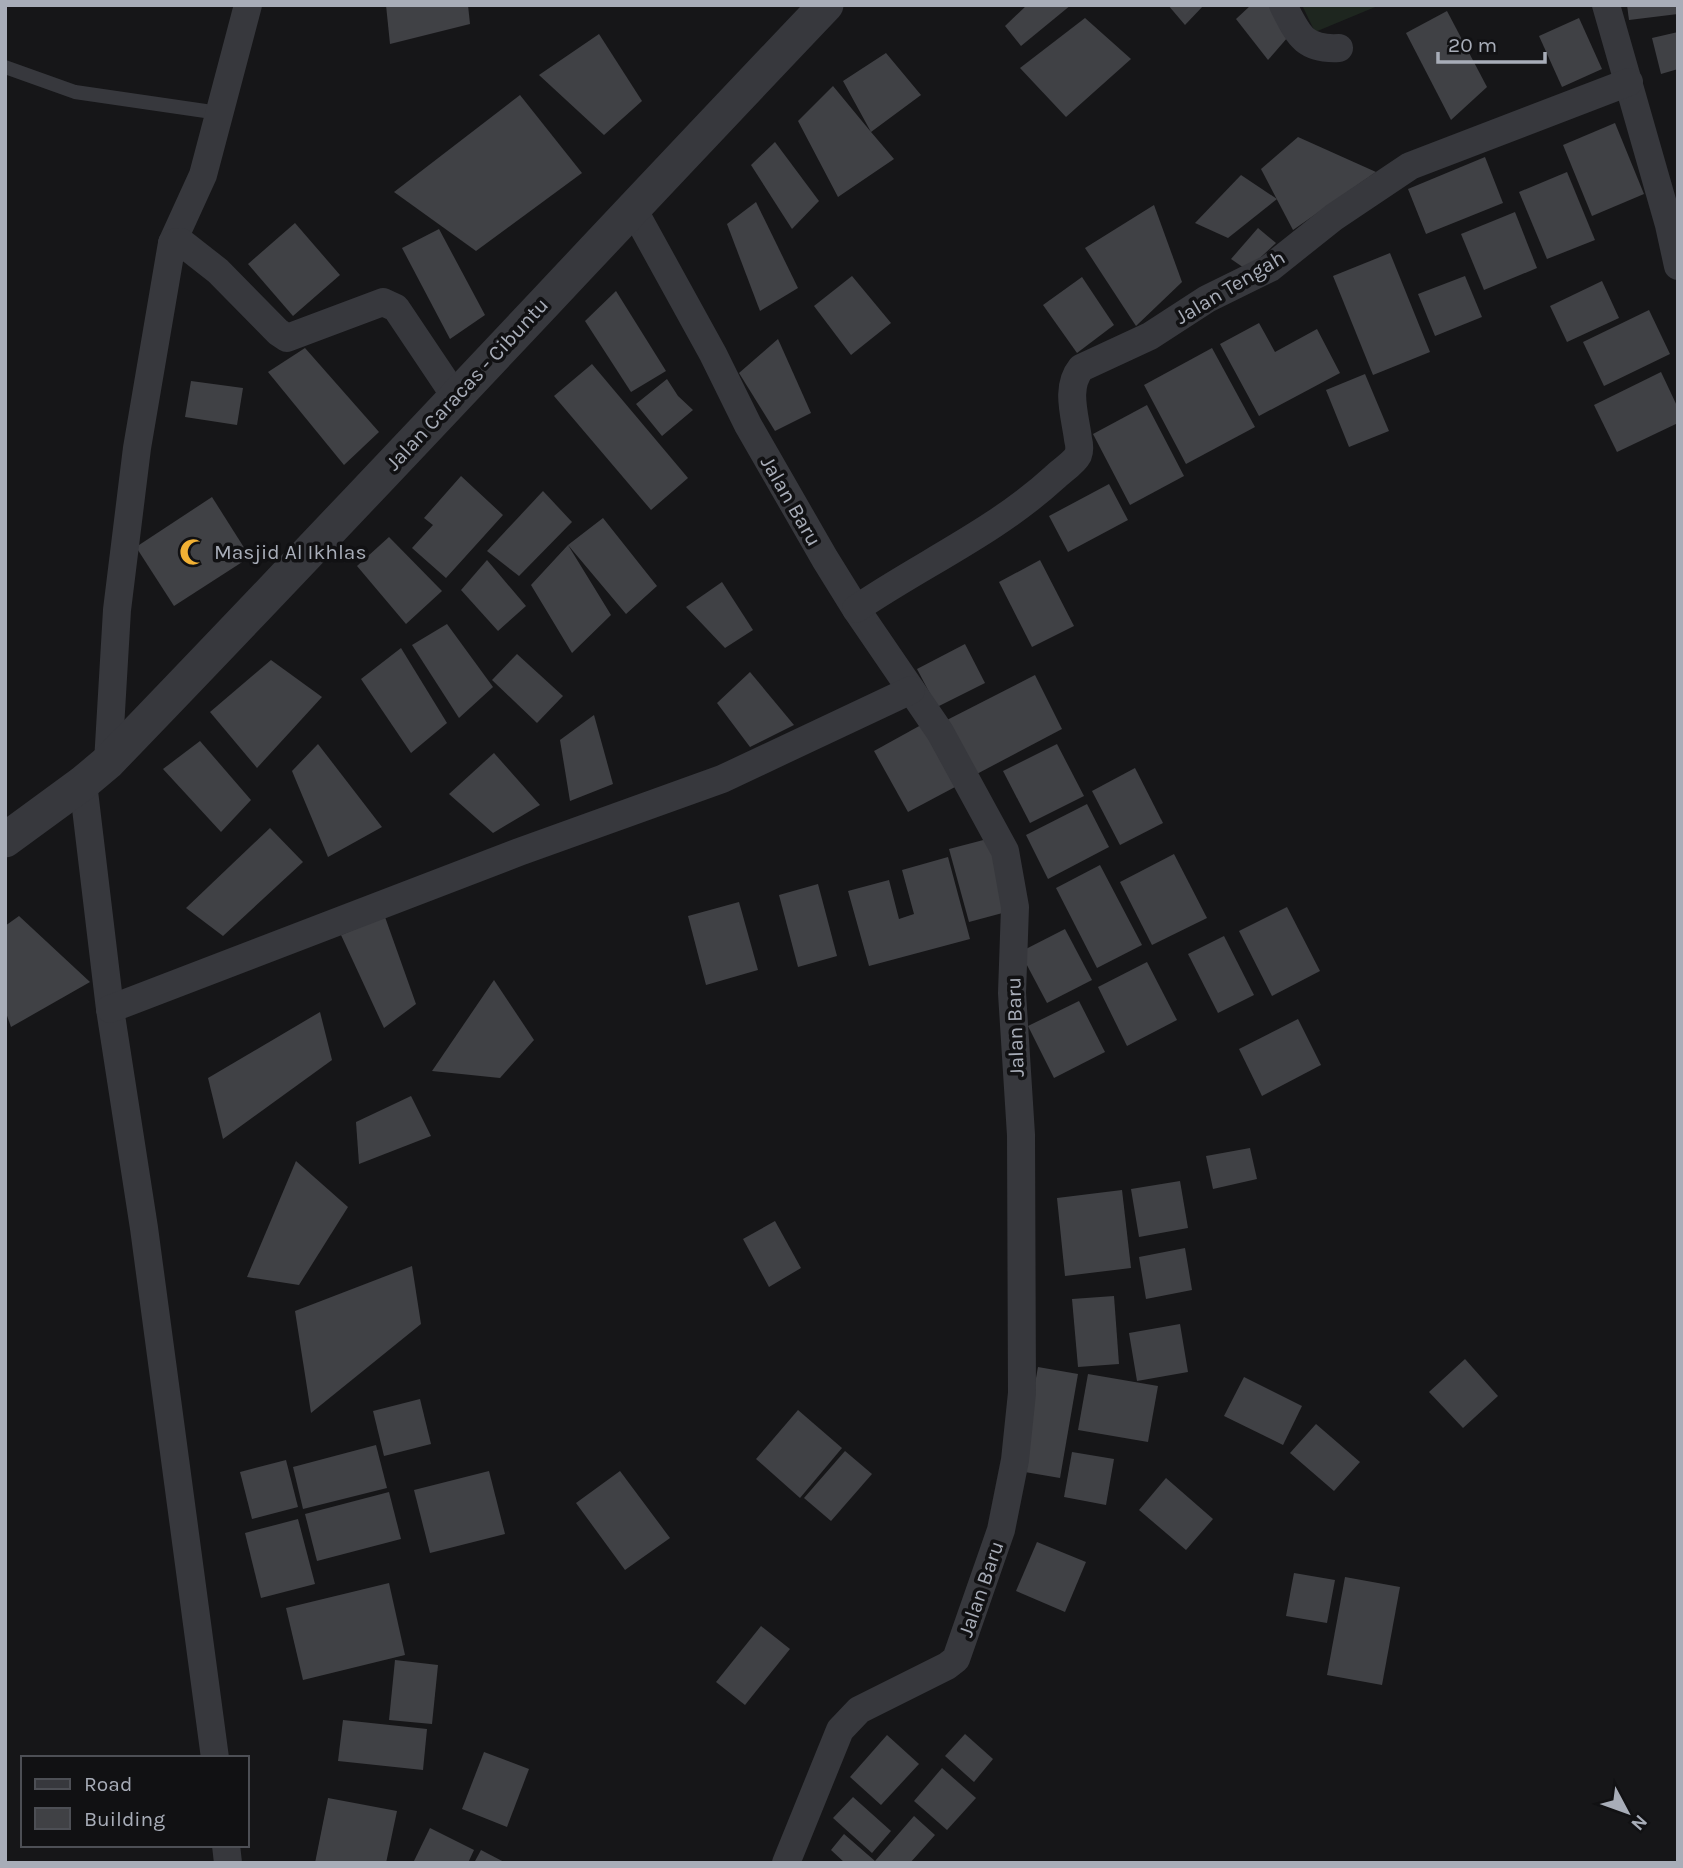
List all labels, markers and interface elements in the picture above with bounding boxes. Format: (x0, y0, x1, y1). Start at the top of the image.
scale bar (1438, 21, 1545, 65)
text: 20 m (1448, 33, 1497, 57)
street label: Jalan Tengah (1171, 245, 1289, 329)
street label: Jalan Caracas - Cibuntu (381, 293, 553, 475)
street label: Jalan Baru (756, 452, 826, 550)
mosque icon: Masjid Al Ikhlas (178, 537, 208, 567)
place label: Masjid Al Ikhlas (214, 540, 366, 564)
street label: Jalan Baru (1001, 977, 1029, 1077)
street label: Jalan Baru (953, 1538, 1009, 1640)
legend (21, 1756, 248, 1847)
text: Road (84, 1772, 132, 1796)
north arrow (1592, 1777, 1662, 1847)
text: Building (84, 1807, 165, 1831)
text: N (1626, 1810, 1652, 1835)

